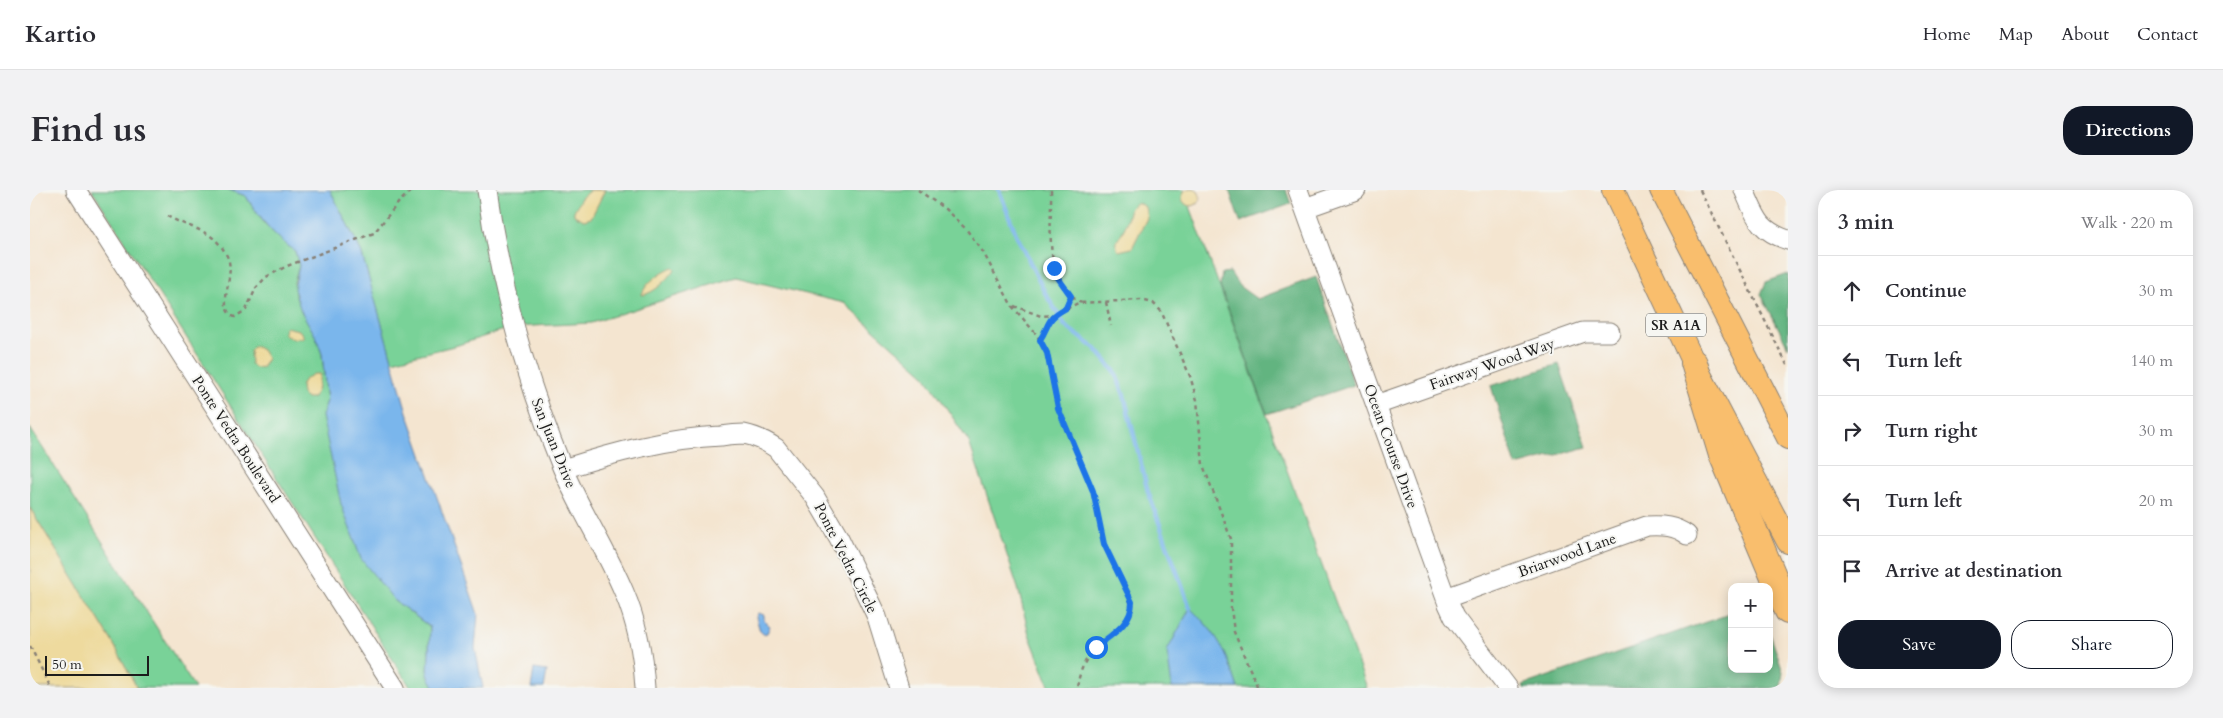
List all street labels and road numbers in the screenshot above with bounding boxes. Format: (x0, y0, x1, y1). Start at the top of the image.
road number: SR A1A (1646, 314, 1706, 336)
street label: Fairway Wood Way (1427, 333, 1557, 395)
street label: Ponte Vedra Boulevard (187, 372, 285, 506)
street label: Ocean Course Drive (1359, 381, 1423, 511)
street label: San Juan Drive (527, 395, 581, 491)
street label: Ponte Vedra Circle (810, 499, 883, 617)
street label: Briarwood Lane (1515, 528, 1619, 582)

